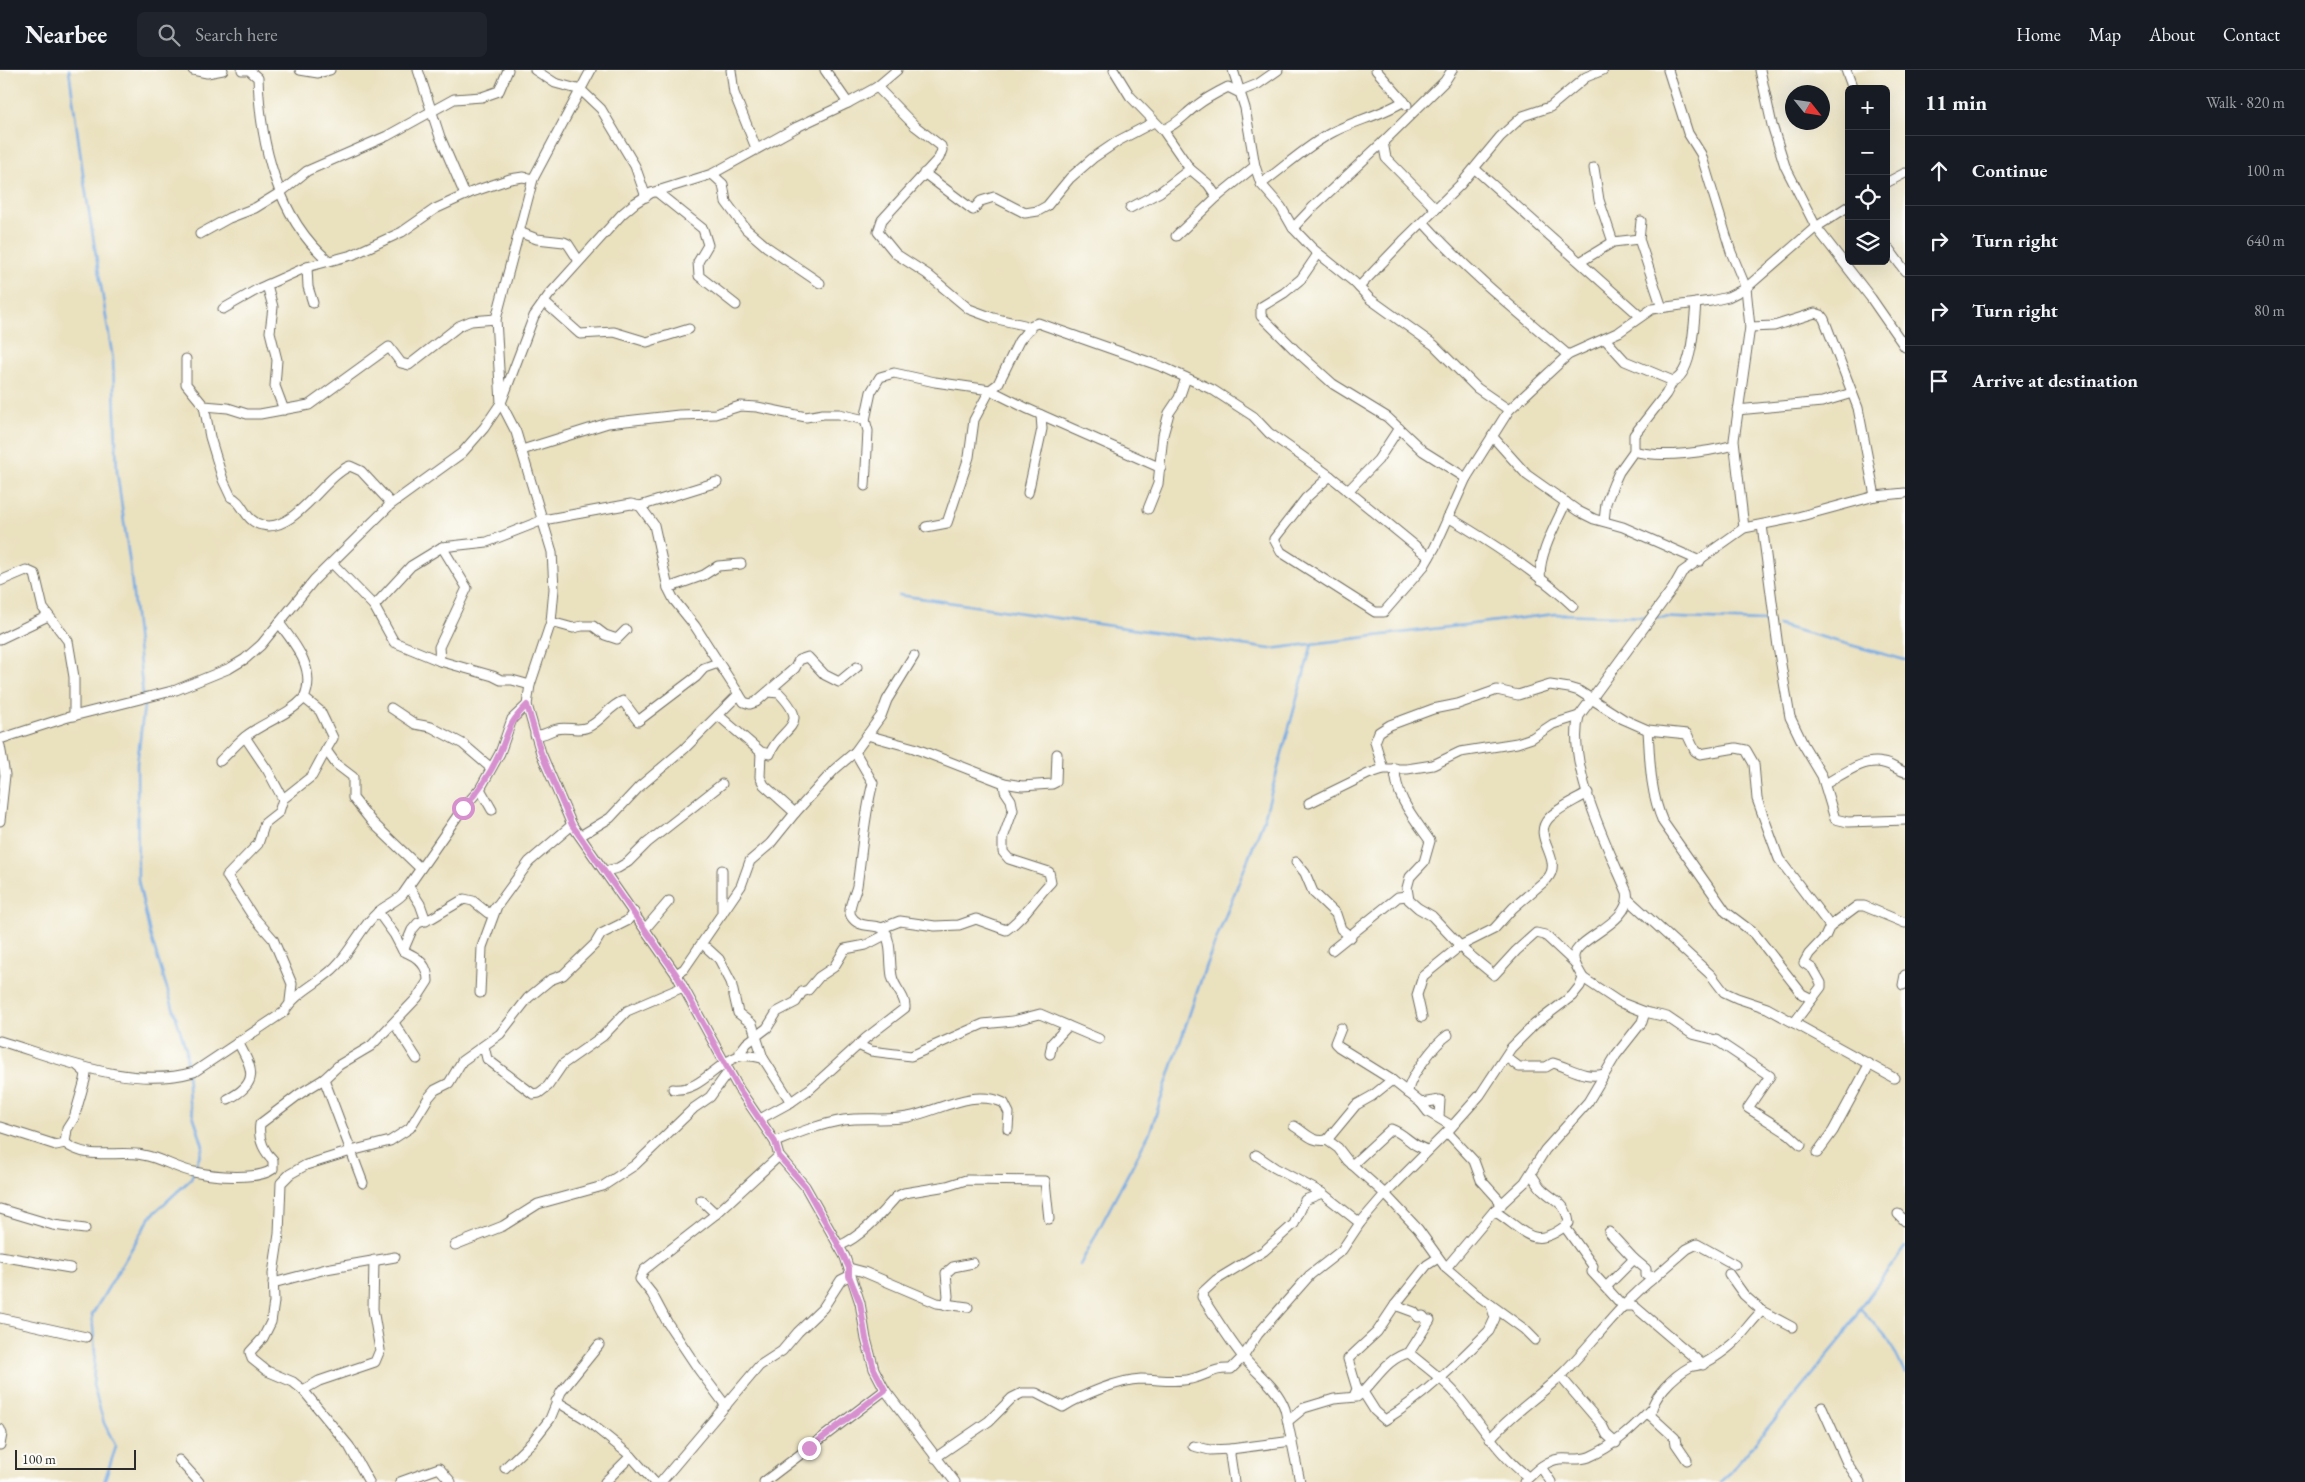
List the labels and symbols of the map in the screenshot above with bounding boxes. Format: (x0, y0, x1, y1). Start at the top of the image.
north arrow (1785, 85, 1830, 130)
route start (452, 797, 475, 820)
route end (798, 1437, 821, 1460)
scale bar (15, 1447, 136, 1470)

